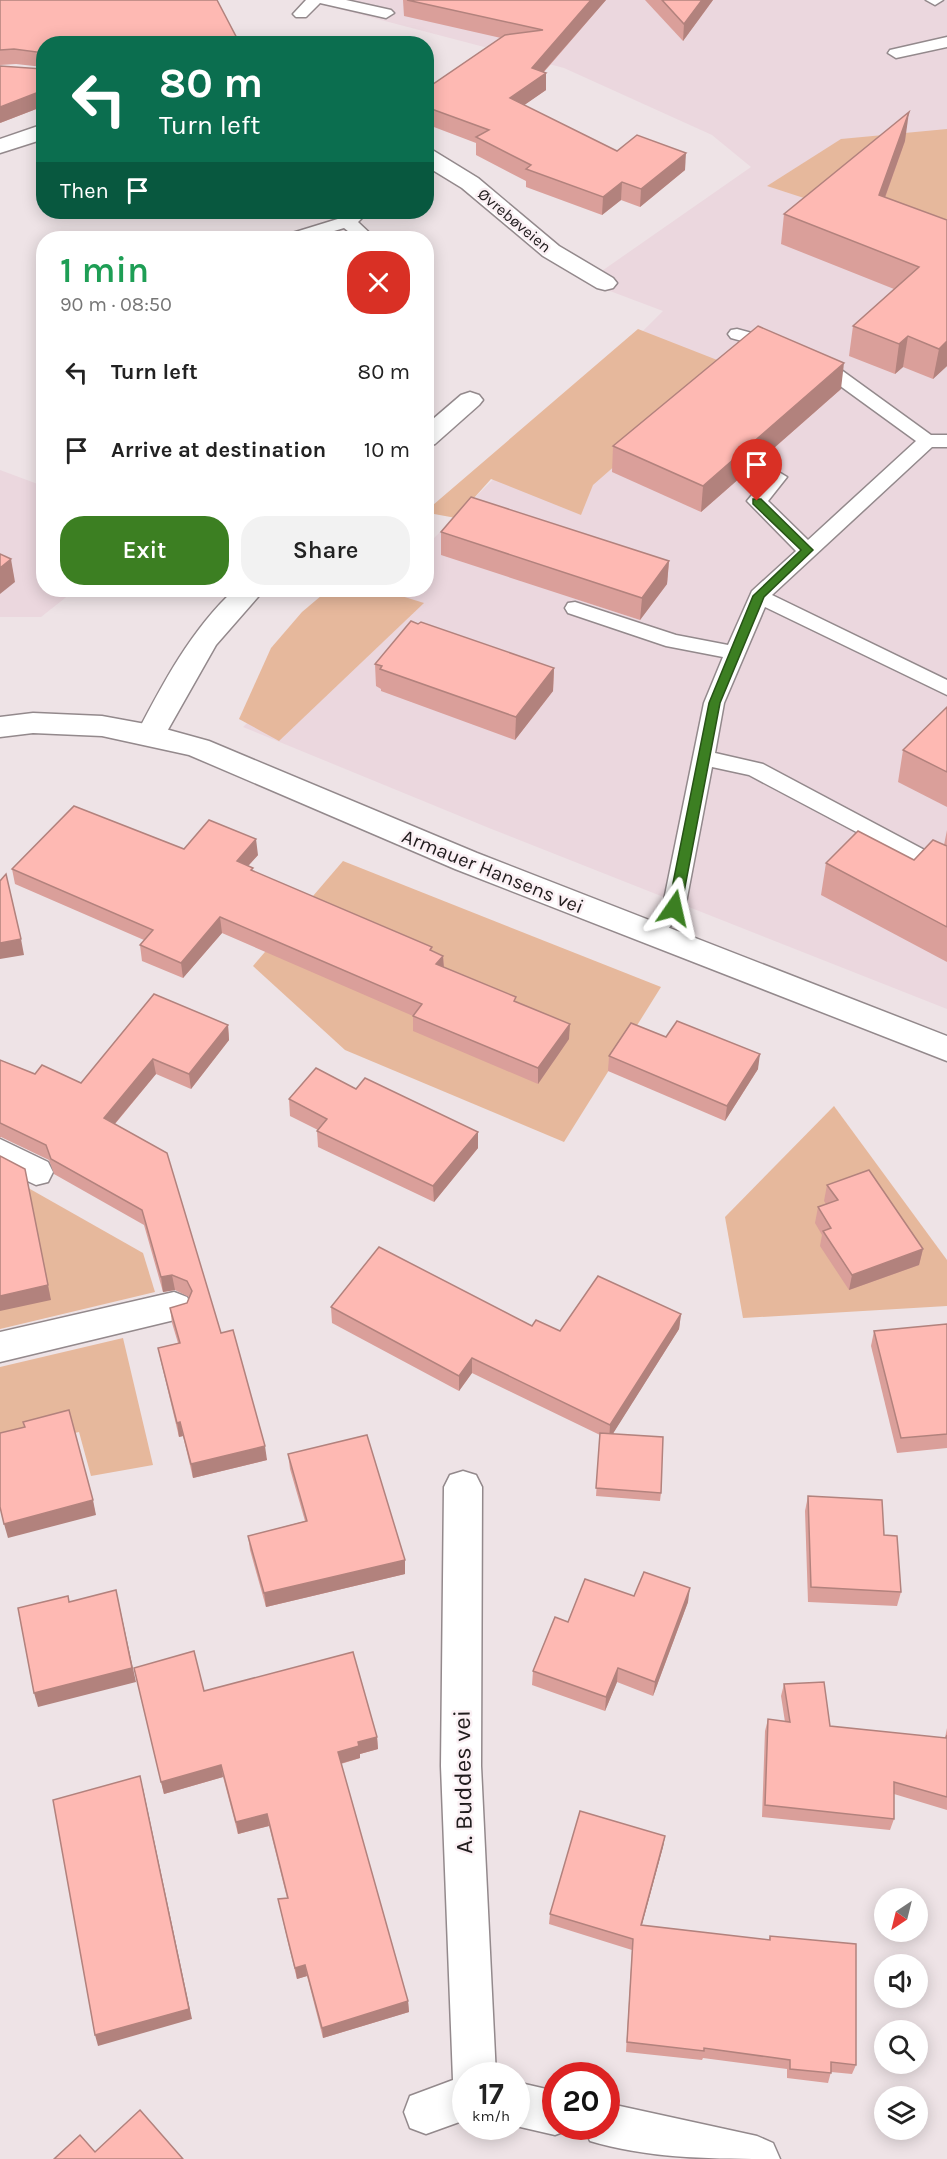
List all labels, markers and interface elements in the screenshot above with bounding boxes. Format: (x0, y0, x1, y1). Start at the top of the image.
text: 80 m (159, 58, 263, 108)
icon: left (60, 60, 138, 138)
text: Turn left (159, 109, 260, 141)
icon: arrive (121, 174, 154, 207)
text: Then (60, 178, 109, 204)
street label: Øvrebøveien (474, 184, 555, 256)
text: 1 min (60, 249, 149, 291)
button: close (347, 251, 410, 314)
text: 90 m · 08:50 (60, 293, 172, 316)
icon: left (60, 356, 93, 389)
text: Turn left (111, 359, 198, 385)
text: 80 m (358, 359, 410, 385)
icon: arrive (60, 434, 93, 467)
text: Arrive at destination (111, 437, 326, 463)
text: 10 m (364, 437, 410, 463)
pin (731, 439, 782, 501)
icon: arrive (740, 448, 773, 481)
button: Exit (60, 516, 229, 585)
button: Share (241, 516, 410, 585)
street label: Armauer Hansens vei (399, 825, 587, 918)
position arrow (642, 876, 706, 940)
street label: A. Buddes vei (448, 1710, 478, 1854)
north arrow (874, 1888, 928, 1942)
map controls (874, 1888, 928, 2140)
button: sound (874, 1954, 928, 2008)
button: search (874, 2020, 928, 2074)
speed limit sign: 20 (542, 2062, 620, 2140)
text: 17 (478, 2076, 504, 2112)
button: layers (874, 2086, 928, 2140)
text: km/h (472, 2107, 510, 2125)

